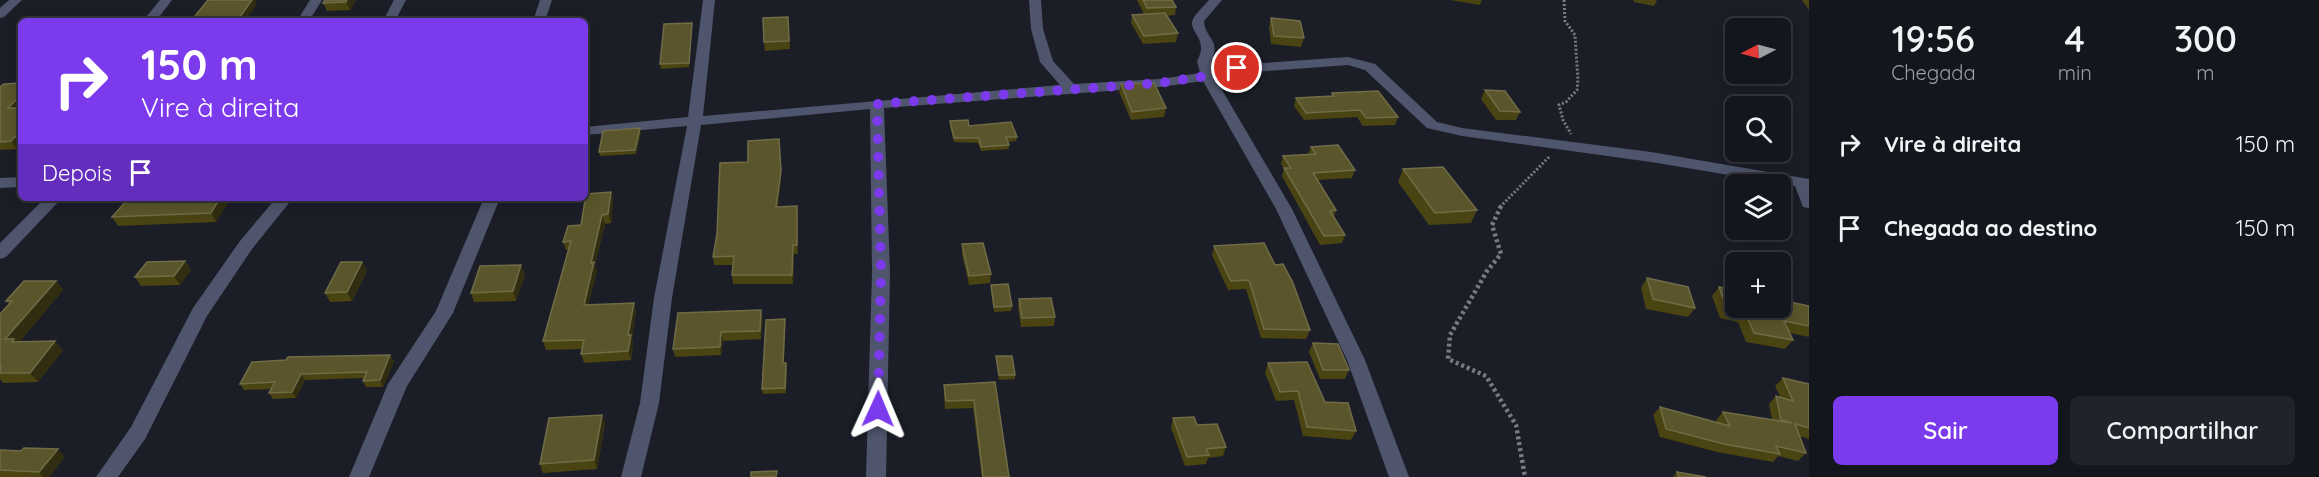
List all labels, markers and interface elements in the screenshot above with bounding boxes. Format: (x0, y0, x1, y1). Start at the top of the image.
text: 19:56 (1892, 16, 1975, 61)
text: 4 (2064, 16, 2085, 61)
text: 300 (2174, 16, 2237, 61)
north arrow (1725, 18, 1791, 84)
map controls (1725, 18, 1791, 318)
text: 150 m (141, 38, 258, 91)
icon: right (42, 42, 120, 120)
pin (1211, 42, 1262, 93)
icon: arrive (1220, 51, 1253, 84)
text: Chegada (1891, 60, 1976, 85)
text: min (2058, 60, 2092, 85)
text: m (2196, 60, 2215, 85)
text: Vire à direita (141, 90, 299, 124)
button: search (1725, 96, 1791, 162)
icon: right (1833, 128, 1866, 161)
text: Vire à direita (1884, 130, 2021, 158)
text: 150 m (2236, 130, 2295, 158)
icon: arrive (124, 156, 157, 189)
text: Depois (42, 159, 112, 187)
button: layers (1725, 174, 1791, 240)
icon: arrive (1833, 212, 1866, 245)
text: Chegada ao destino (1884, 214, 2097, 242)
text: 150 m (2236, 214, 2295, 242)
button: + (1725, 252, 1791, 318)
position arrow (846, 377, 910, 441)
button: Sair (1833, 396, 2058, 465)
button: Compartilhar (2070, 396, 2295, 465)

